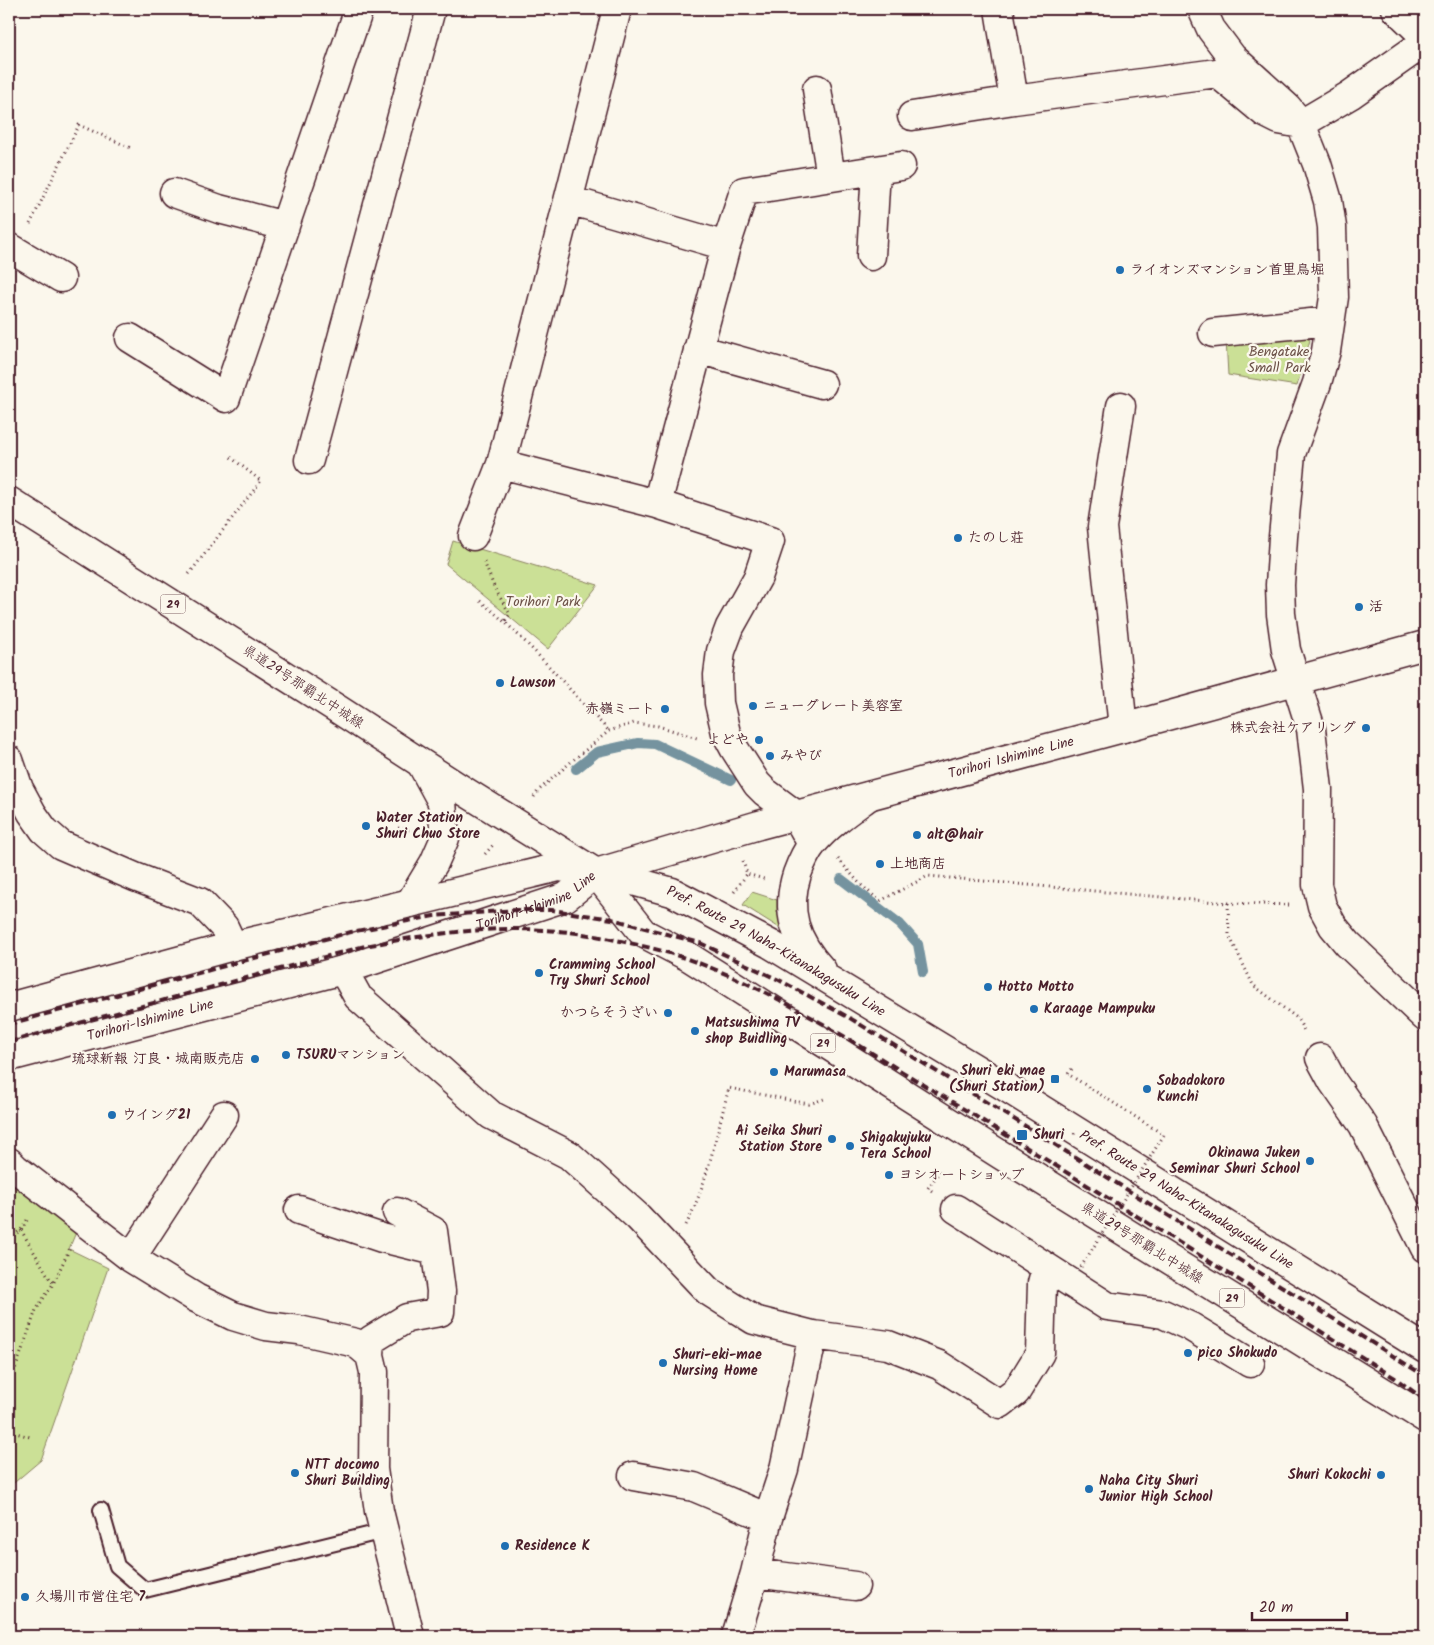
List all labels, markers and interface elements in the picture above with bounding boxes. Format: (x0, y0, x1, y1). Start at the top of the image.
place label: ライオンズマンション首里鳥堀 (1130, 259, 1324, 281)
marker: ライオンズマンション首里鳥堀 (1114, 264, 1126, 276)
park label: Bengatake Small Park (1248, 341, 1311, 379)
place label: たのし荘 (968, 527, 1024, 549)
marker: たのし荘 (952, 532, 964, 544)
park label: Torihori Park (506, 591, 581, 613)
road number: 29 (160, 594, 186, 614)
place label: 活 (1369, 596, 1383, 618)
marker: 活 (1353, 601, 1365, 613)
street label: 県道29号那覇北中城線 (238, 639, 368, 735)
place label: Lawson (510, 672, 556, 694)
marker: Lawson (494, 677, 506, 689)
place label: ニューグレート美容室 (763, 695, 903, 717)
place label: 赤嶺ミート (585, 698, 655, 720)
marker: ニューグレート美容室 (747, 700, 759, 712)
marker: 赤嶺ミート (659, 703, 671, 715)
place label: 株式会社ケアリング (1230, 717, 1356, 739)
marker: 株式会社ケアリング (1360, 722, 1372, 734)
place label: よどや (706, 729, 749, 751)
street label: Torihori Ishimine Line (946, 730, 1077, 785)
marker: よどや (753, 734, 765, 746)
place label: みやび (780, 745, 822, 767)
marker: みやび (764, 750, 776, 762)
place label: Water Station Shuri Chuo Store (376, 807, 480, 845)
marker: Water Station Shuri Chuo Store (360, 820, 372, 832)
place label: alt@hair (927, 824, 984, 846)
marker: alt@hair (911, 829, 923, 841)
place label: 上地商店 (890, 853, 946, 875)
marker: 上地商店 (874, 858, 886, 870)
street label: Torihori-Ishimine Line (473, 865, 602, 937)
street label: Pref. Route 29 Naha-Kitanakagusuku Line (664, 880, 890, 1023)
place label: Cramming School Try Shuri School (549, 954, 656, 992)
marker: Cramming School Try Shuri School (533, 967, 545, 979)
place label: Hotto Motto (998, 976, 1074, 998)
marker: Hotto Motto (982, 981, 994, 993)
street label: Torihori-Ishimine Line (85, 993, 217, 1047)
place label: Karaage Mampuku (1044, 998, 1155, 1020)
place label: かつらそうざい (560, 1002, 658, 1024)
marker: Karaage Mampuku (1028, 1003, 1040, 1015)
marker: かつらそうざい (662, 1007, 674, 1019)
place label: Matsushima TV shop Buidling (705, 1012, 801, 1050)
marker: Matsushima TV shop Buidling (689, 1025, 701, 1037)
road number: 29 (810, 1034, 836, 1052)
place label: TSURUマンション (296, 1044, 405, 1066)
place label: 琉球新報 汀良・城南販売店 (72, 1048, 245, 1070)
marker: TSURUマンション (280, 1049, 292, 1061)
marker: 琉球新報 汀良・城南販売店 (249, 1053, 261, 1065)
place label: Shuri eki mae (Shuri Station) (949, 1060, 1045, 1098)
place label: Marumasa (784, 1061, 846, 1083)
marker: Marumasa (768, 1066, 780, 1078)
place label: Sobadokoro Kunchi (1157, 1070, 1225, 1108)
marker: Shuri eki mae (Shuri Station) (1049, 1073, 1061, 1085)
marker: Sobadokoro Kunchi (1141, 1083, 1153, 1095)
place label: ウイング21 (122, 1104, 191, 1126)
marker: ウイング21 (106, 1109, 118, 1121)
place label: Ai Seika Shuri Station Store (735, 1120, 822, 1158)
place label: Shuri (1033, 1124, 1064, 1146)
street label: Pref. Route 29 Naha-Kitanakagusuku Line (1075, 1125, 1298, 1276)
place label: Shigakujuku Tera School (860, 1127, 931, 1165)
marker: Shuri (1015, 1128, 1029, 1142)
marker: Ai Seika Shuri Station Store (826, 1133, 838, 1145)
marker: Shigakujuku Tera School (844, 1140, 856, 1152)
place label: Okinawa Juken Seminar Shuri School (1170, 1142, 1300, 1180)
marker: Okinawa Juken Seminar Shuri School (1304, 1155, 1316, 1167)
place label: ヨシオートショップ (899, 1164, 1024, 1186)
marker: ヨシオートショップ (883, 1169, 895, 1181)
street label: 県道29号那覇北中城線 (1076, 1196, 1208, 1290)
road number: 29 (1220, 1289, 1244, 1308)
place label: pico Shokudo (1197, 1342, 1278, 1364)
place label: Shuri-eki-mae Nursing Home (673, 1344, 762, 1382)
marker: pico Shokudo (1182, 1347, 1194, 1359)
marker: Shuri-eki-mae Nursing Home (657, 1357, 669, 1369)
place label: NTT docomo Shuri Building (305, 1454, 390, 1492)
place label: Shuri Kokochi (1288, 1464, 1371, 1486)
marker: NTT docomo Shuri Building (289, 1467, 301, 1479)
marker: Shuri Kokochi (1375, 1469, 1387, 1481)
place label: Naha City Shuri Junior High School (1099, 1470, 1213, 1508)
marker: Naha City Shuri Junior High School (1083, 1483, 1095, 1495)
place label: Residence K (515, 1535, 591, 1557)
marker: Residence K (499, 1540, 511, 1552)
place label: 久場川市営住宅 7 (35, 1586, 145, 1608)
scale bar (1252, 1590, 1346, 1622)
marker: 久場川市営住宅 7 (19, 1591, 31, 1603)
text: 20 m (1259, 1596, 1293, 1620)

